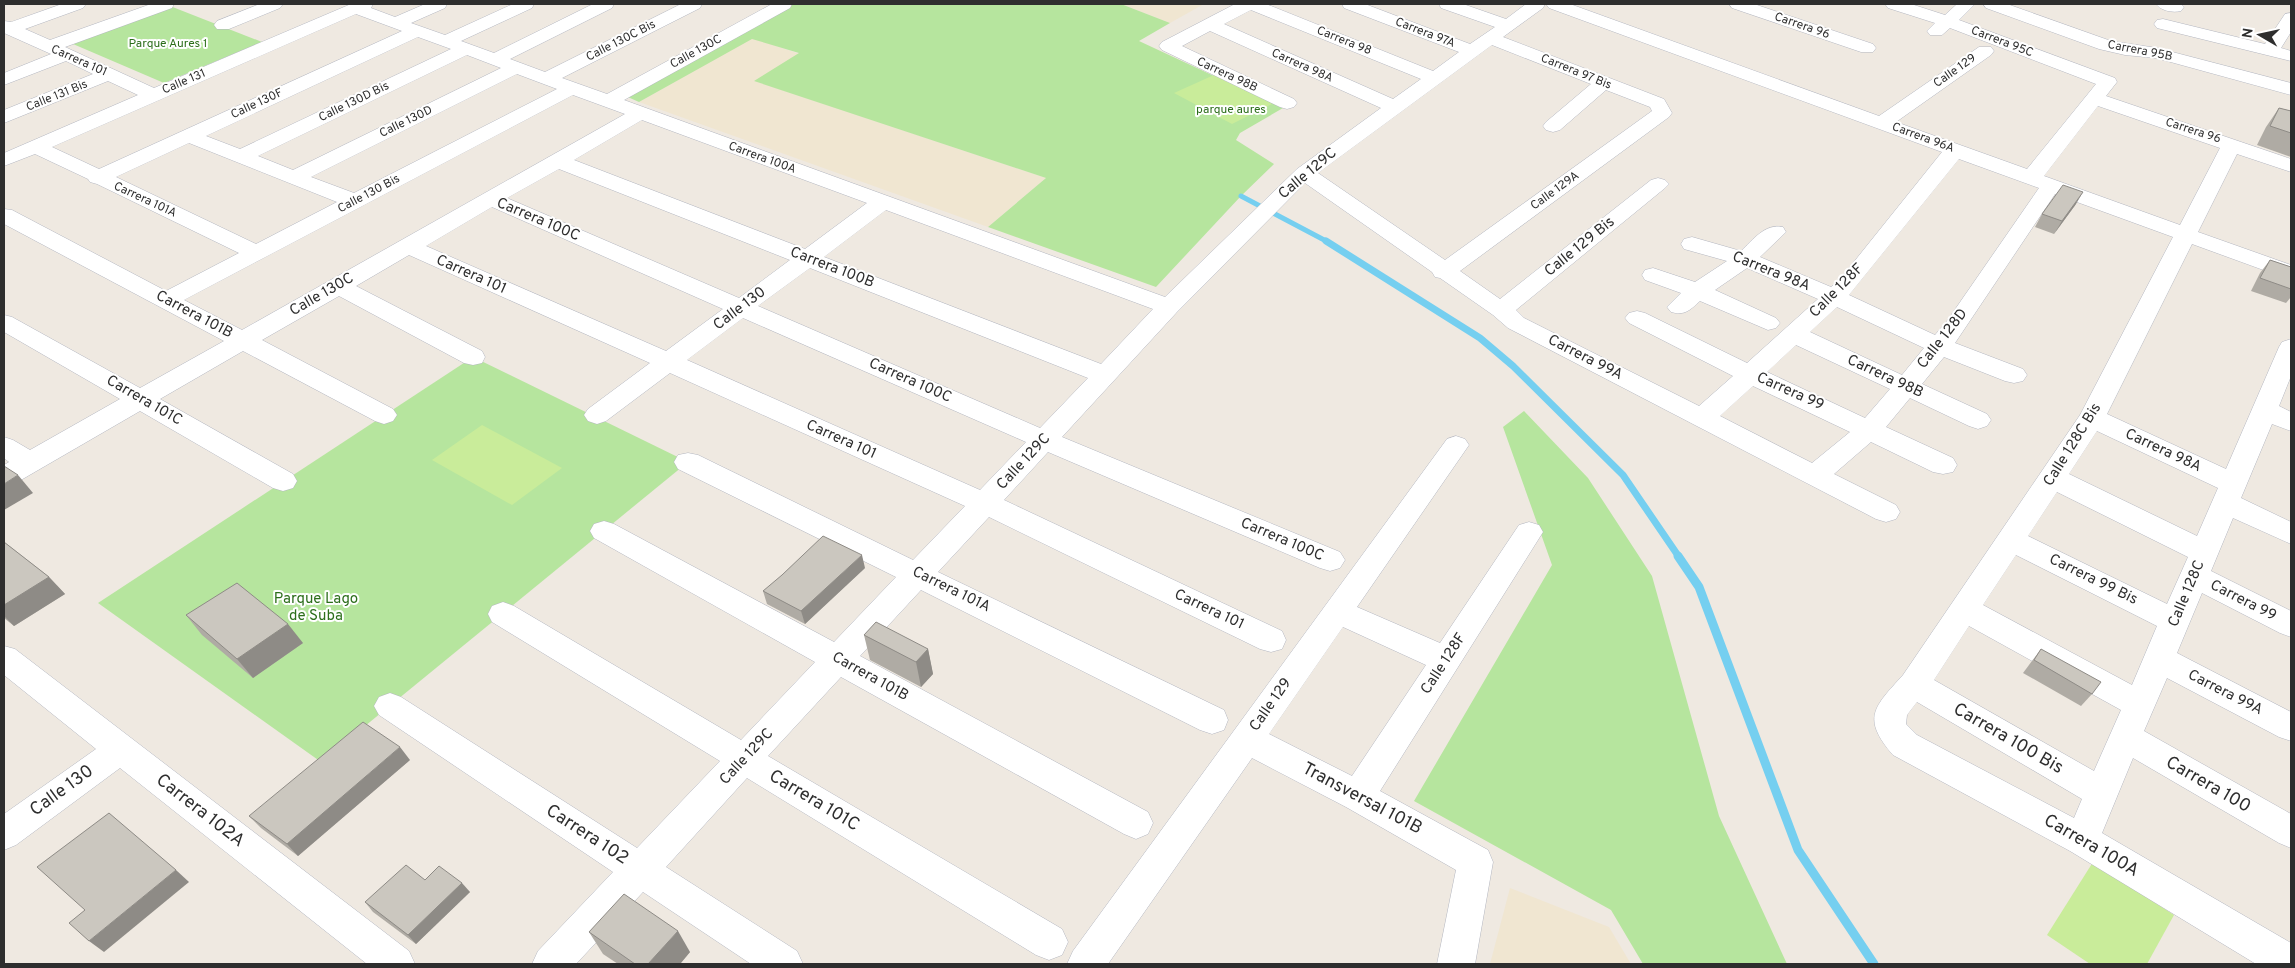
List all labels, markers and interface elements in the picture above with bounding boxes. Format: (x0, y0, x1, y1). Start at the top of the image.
street label: Carrera 96 (1772, 9, 1832, 43)
north arrow (2235, 10, 2285, 60)
street label: Carrera 97A (1393, 14, 1457, 52)
street label: Calle 130C Bis (583, 17, 659, 65)
street label: Carrera 98 (1314, 23, 1374, 59)
street label: Carrera 95C (1968, 23, 2036, 61)
text: N (2239, 27, 2258, 40)
street label: Calle 130C (667, 31, 725, 73)
park label: Parque Aures 1 (129, 36, 207, 52)
street label: Carrera 95B (2106, 37, 2174, 65)
street label: Carrera 101 (48, 41, 110, 81)
street label: Carrera 98A (1269, 45, 1335, 87)
street label: Carrera 97 Bis (1538, 50, 1614, 94)
street label: Calle 129 (1930, 51, 1980, 91)
street label: Carrera 98B (1194, 54, 1260, 96)
street label: Calle 131 (160, 66, 208, 98)
street label: Calle 131 Bis (24, 76, 90, 116)
street label: Calle 130D Bis (316, 78, 392, 126)
street label: Calle 130F (228, 85, 286, 123)
street label: Calle 130D (377, 102, 435, 142)
park label: parque aures (1196, 102, 1266, 118)
street label: Carrera 96 (2163, 114, 2223, 148)
street label: Carrera 96A (1889, 119, 1957, 157)
street label: Carrera 100A (726, 138, 798, 178)
street label: Calle 129C (1275, 144, 1341, 204)
street label: Calle 129A (1528, 168, 1582, 214)
street label: Calle 130 Bis (335, 171, 403, 217)
street label: Carrera 101A (111, 178, 179, 222)
street label: Carrera 100C (493, 194, 583, 246)
street label: Calle 129 Bis (1541, 213, 1619, 281)
street label: Carrera 100B (787, 243, 877, 293)
street label: Carrera 98A (1729, 248, 1813, 296)
street label: Carrera 101 (433, 251, 509, 299)
street label: Calle 128F (1806, 260, 1868, 322)
street label: Calle 130C (287, 269, 357, 321)
street label: Calle 130 (710, 283, 770, 335)
street label: Carrera 101B (152, 287, 236, 343)
street label: Calle 128D (1914, 305, 1972, 373)
street label: Carrera 99A (1544, 331, 1626, 385)
street label: Carrera 98B (1844, 351, 1926, 403)
street label: Carrera 100C (866, 354, 954, 408)
street label: Carrera 99 (1753, 369, 1827, 415)
street label: Carrera 101C (103, 372, 185, 430)
street label: Calle 128C Bis (2040, 400, 2106, 490)
street label: Carrera 101 (803, 416, 879, 464)
street label: Carrera 98A (2122, 425, 2204, 477)
street label: Calle 129C (993, 430, 1055, 494)
street label: Carrera 100C (1237, 514, 1327, 566)
street label: Carrera 99 Bis (2046, 550, 2140, 610)
street label: Calle 128C (2164, 558, 2210, 630)
street label: Carrera 101A (909, 563, 993, 617)
street label: Carrera 99 (2207, 576, 2279, 626)
street label: Carrera 101 (1171, 586, 1247, 634)
park label: Parque Lago de Suba (274, 590, 358, 626)
street label: Calle 128F (1417, 630, 1471, 698)
street label: Carrera 101B (828, 648, 912, 706)
street label: Carrera 99A (2184, 666, 2266, 720)
street label: Calle 129 (1246, 675, 1296, 735)
street label: Carrera 100 Bis (1949, 698, 2067, 780)
street label: Calle 129C (716, 725, 778, 789)
street label: Carrera 100 (2161, 751, 2255, 819)
street label: Transversal 101B (1298, 758, 1426, 840)
street label: Calle 130 (26, 760, 98, 822)
street label: Carrera 101C (765, 765, 863, 837)
street label: Carrera 102A (151, 769, 249, 853)
street label: Carrera 102 (541, 800, 633, 870)
street label: Carrera 100A (2039, 809, 2143, 883)

